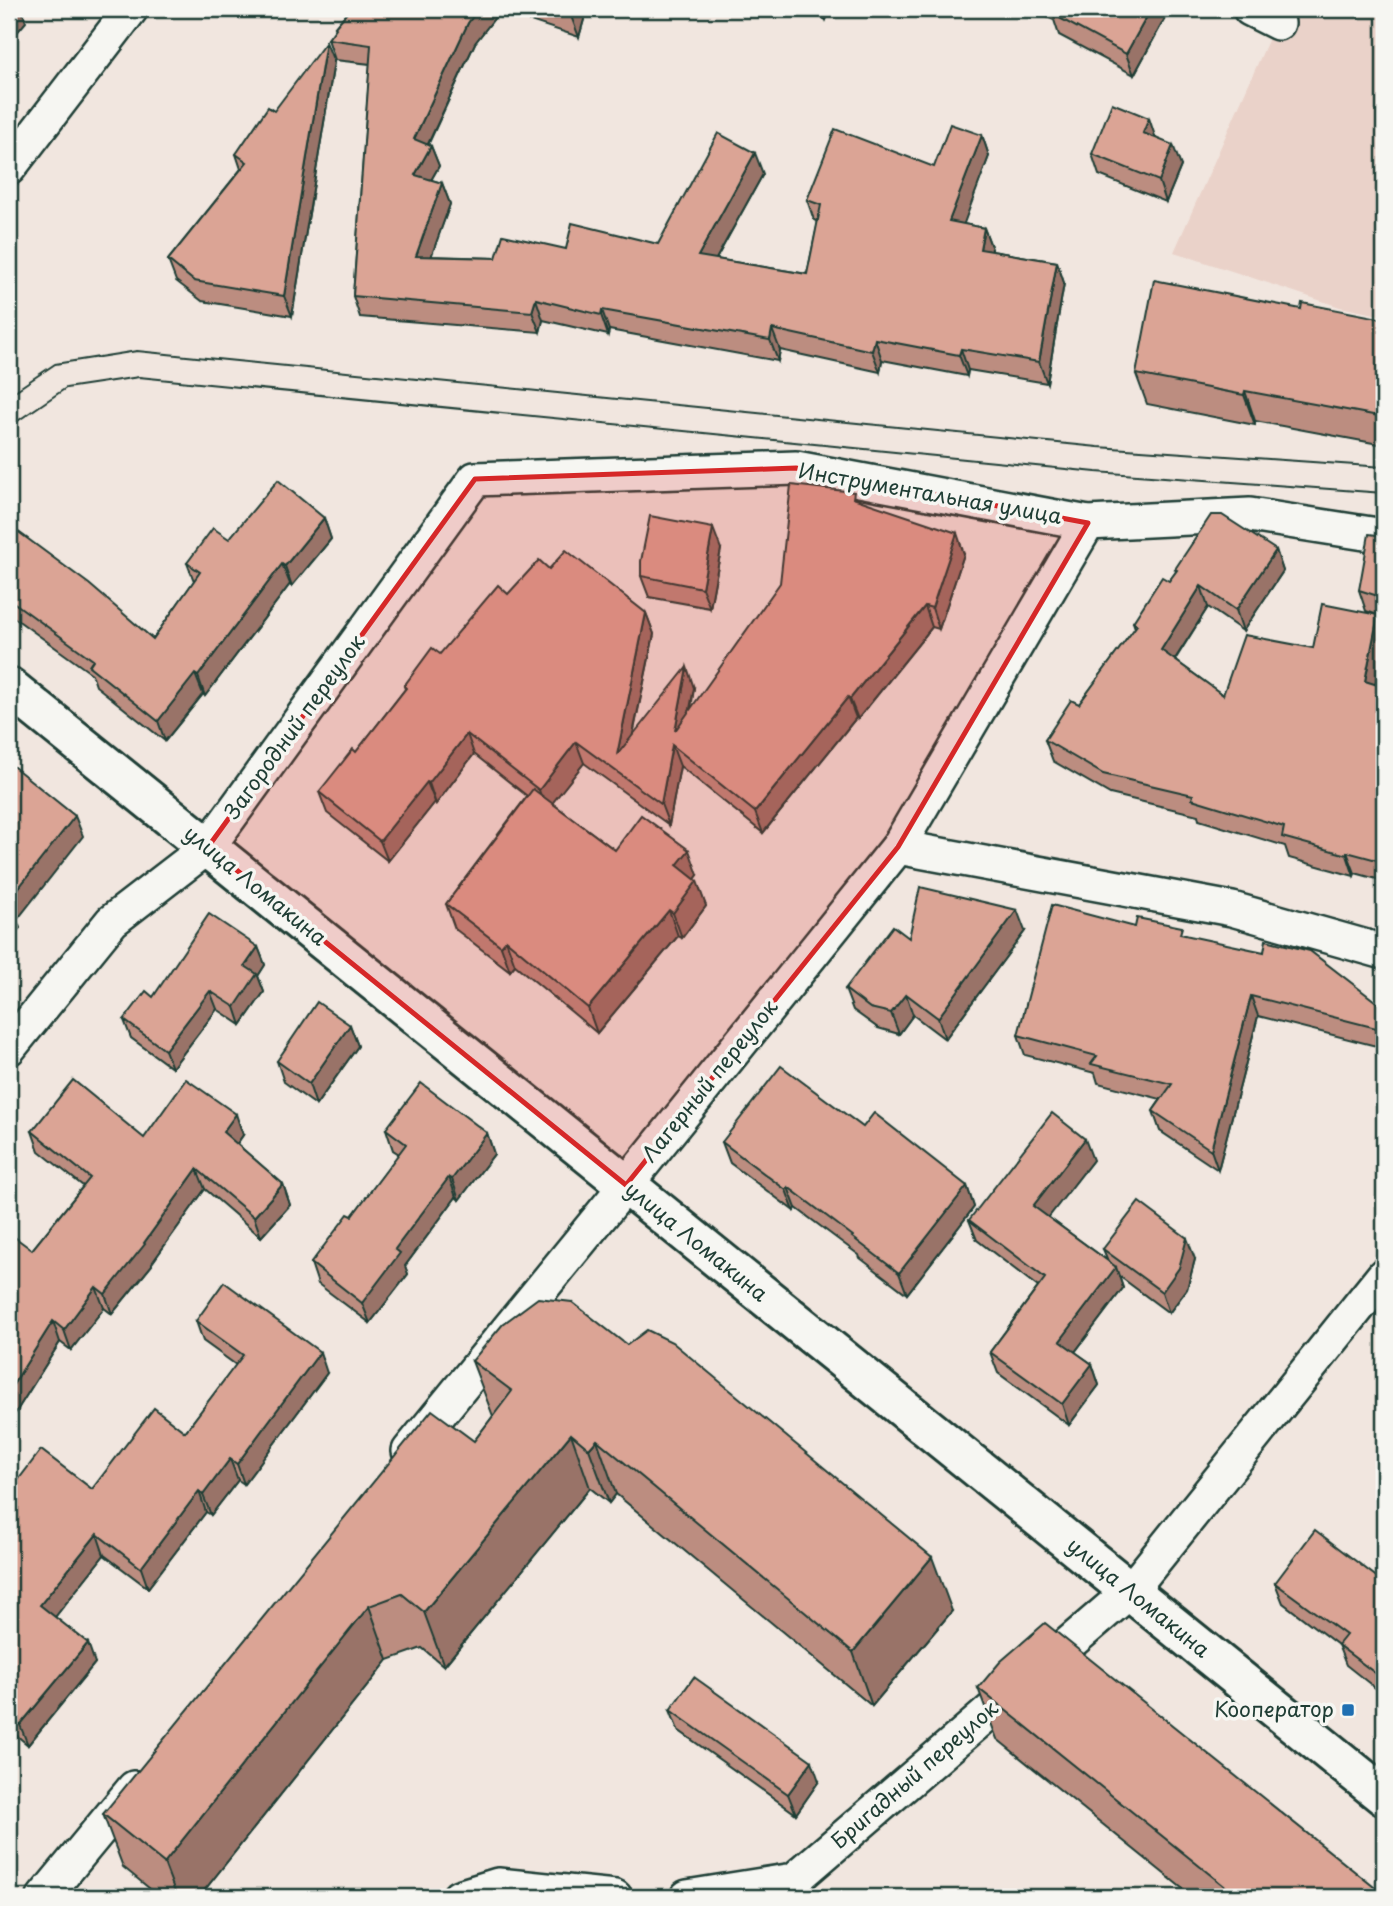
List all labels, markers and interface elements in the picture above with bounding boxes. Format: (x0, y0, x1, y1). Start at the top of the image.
street label: Инструментальная улица (796, 453, 1065, 531)
street label: Загородний переулок (215, 626, 372, 825)
street label: улица Ломакина (178, 817, 335, 953)
street label: Лагерный переулок (633, 991, 785, 1168)
street label: улица Ломакина (619, 1173, 776, 1309)
street label: улица Ломакина (1061, 1529, 1218, 1665)
street label: Бригадный переулок (823, 1691, 1005, 1855)
place label: Кооператор (1214, 1692, 1334, 1724)
marker: Кооператор (1340, 1702, 1356, 1718)

